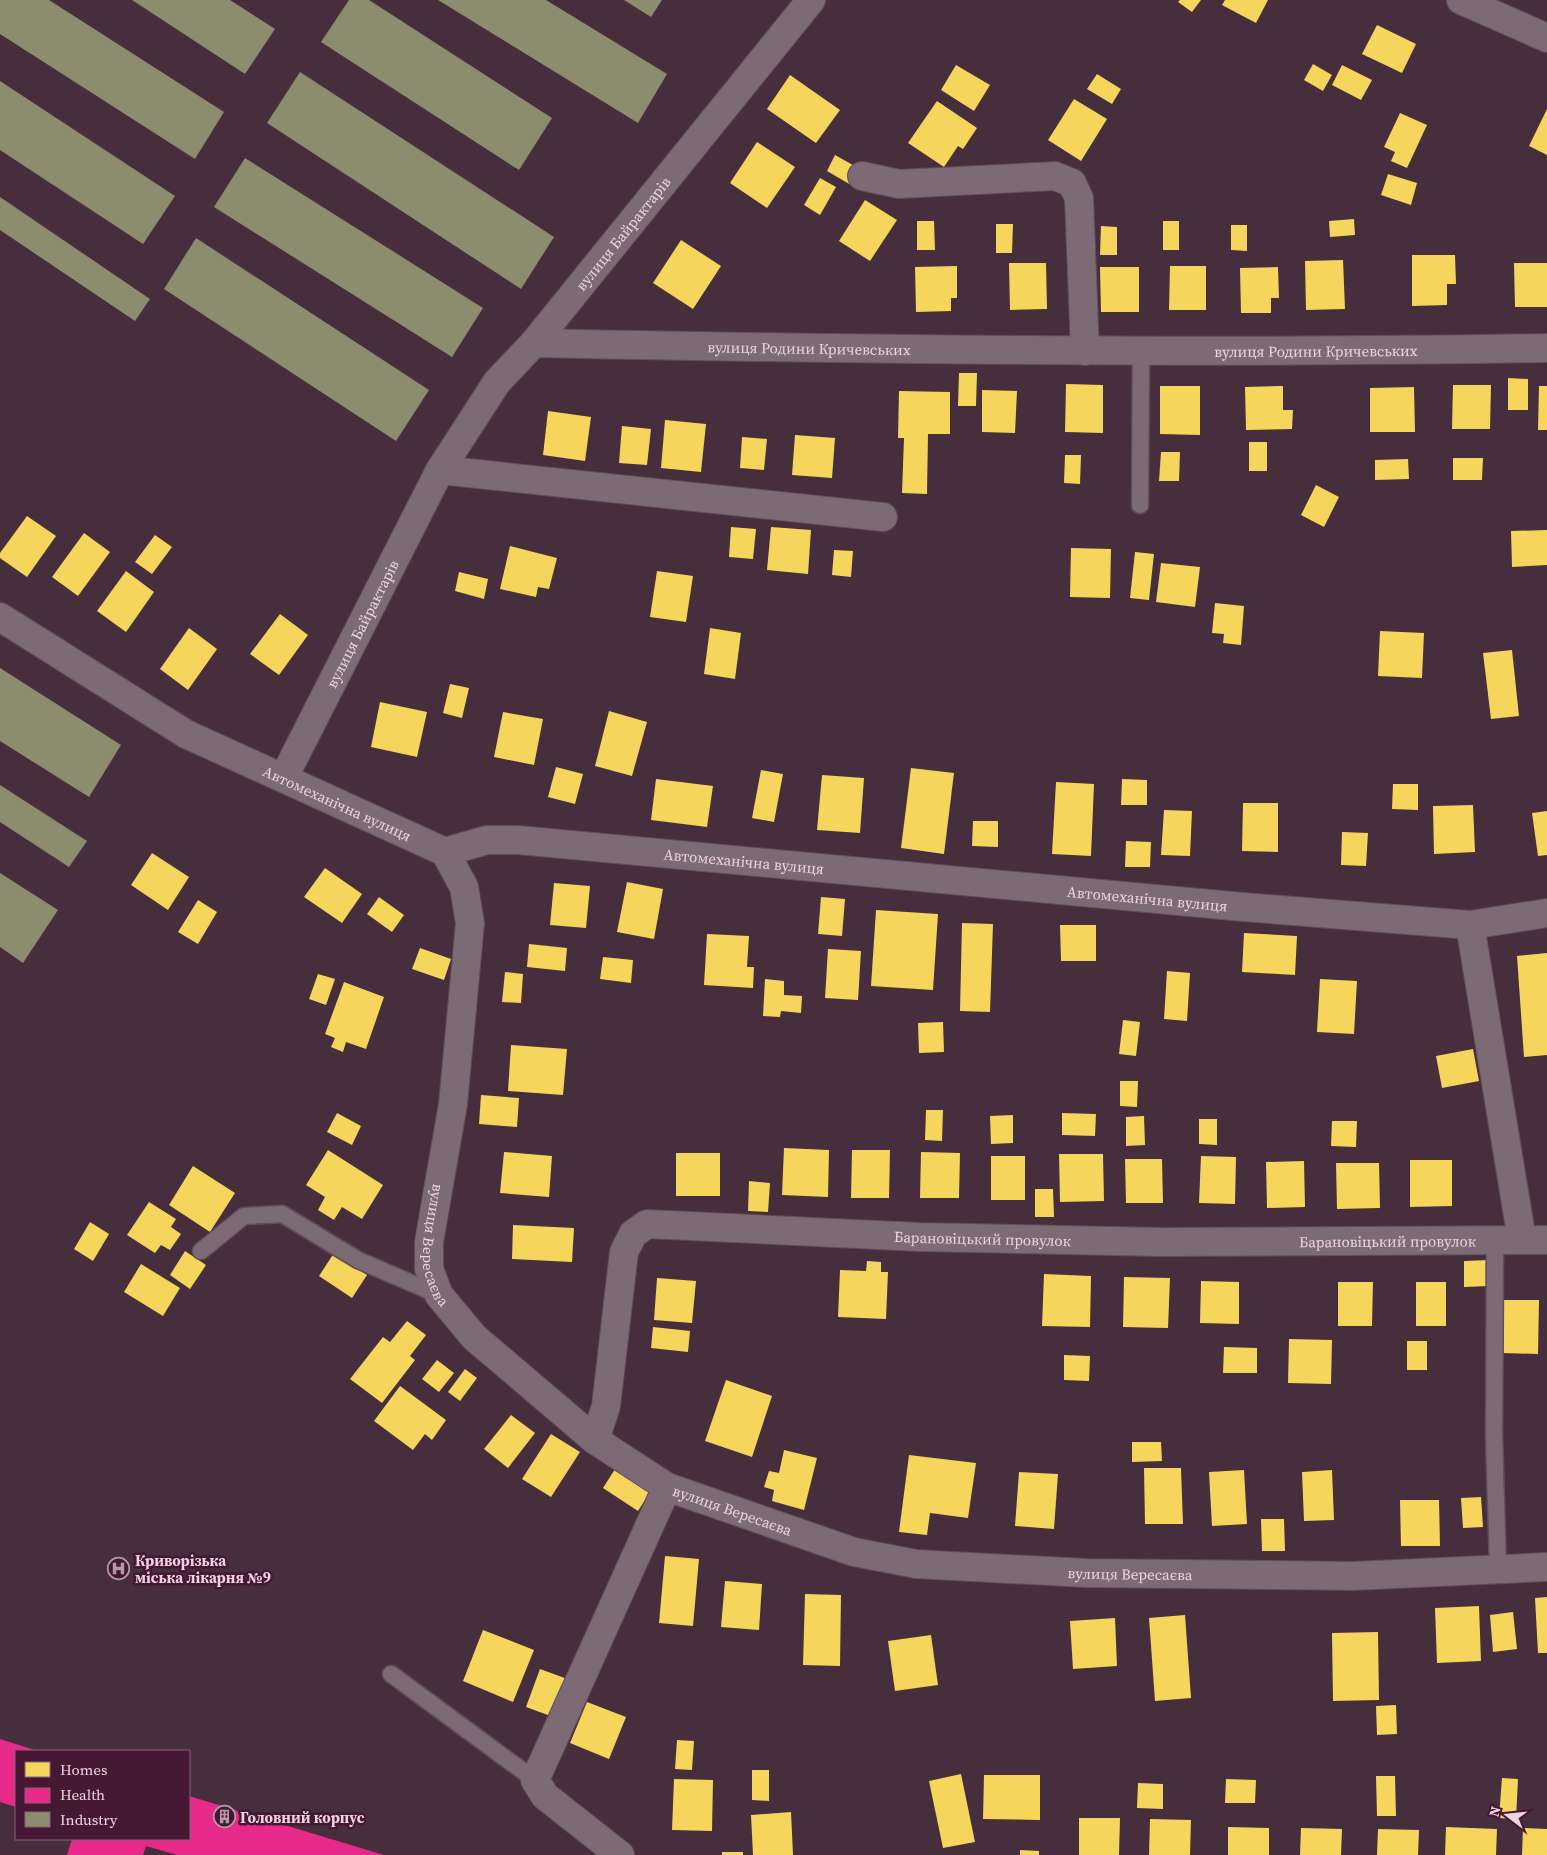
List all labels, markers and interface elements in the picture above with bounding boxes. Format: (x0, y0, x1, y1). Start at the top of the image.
street label: вулиця Байрактарів (570, 172, 675, 295)
street label: вулиця Родини Кричевських (707, 336, 911, 360)
street label: вулиця Родини Кричевських (1214, 339, 1418, 361)
street label: вулиця Байрактарів (321, 556, 403, 691)
street label: Автомеханічна вулиця (260, 760, 415, 846)
street label: Автомеханічна вулиця (663, 843, 825, 879)
street label: Автомеханічна вулиця (1066, 880, 1228, 916)
street label: вулиця Вересаєва (418, 1182, 455, 1311)
street label: Барановіцький провулок (894, 1225, 1072, 1251)
street label: Барановіцький провулок (1299, 1230, 1477, 1252)
street label: вулиця Вересаєва (670, 1479, 795, 1540)
place label: Криворізька міська лікарня №9 (135, 1550, 271, 1588)
hospital icon: Криворізька міська лікарня №9 (107, 1557, 131, 1581)
street label: вулиця Вересаєва (1067, 1562, 1193, 1585)
legend (15, 1750, 190, 1840)
text: Homes (60, 1759, 107, 1780)
text: Health (60, 1784, 105, 1805)
north arrow (1482, 1790, 1532, 1840)
text: N (1483, 1804, 1506, 1819)
building icon: Головний корпус (212, 1805, 236, 1829)
place label: Головний корпус (240, 1807, 365, 1828)
text: Industry (60, 1809, 118, 1830)

